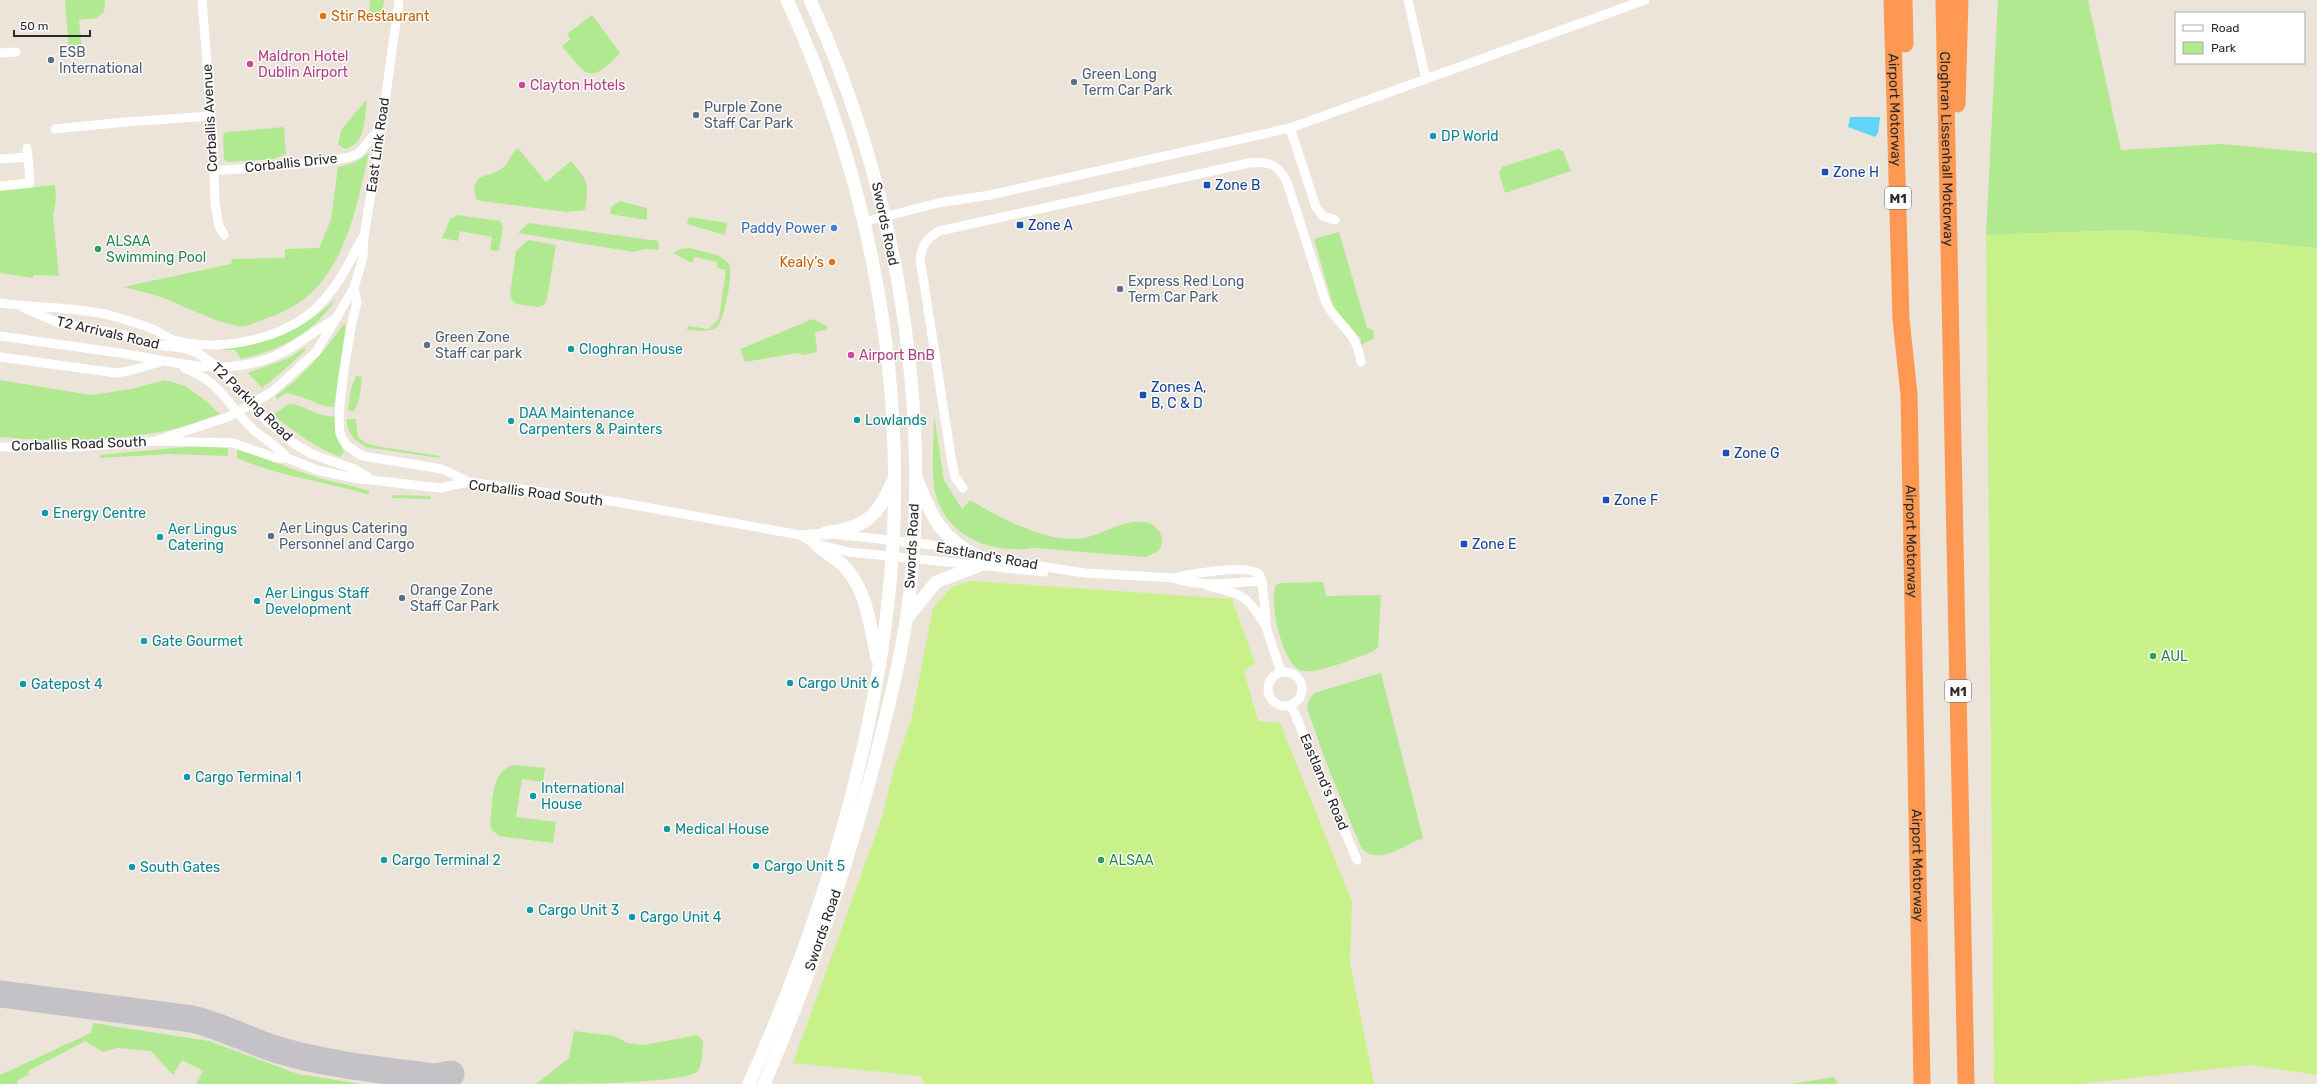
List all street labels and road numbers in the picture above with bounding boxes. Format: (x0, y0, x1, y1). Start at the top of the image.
street label: Cloghran Lissenhall Motorway (1937, 51, 1958, 247)
street label: Airport Motorway (1885, 53, 1905, 167)
street label: Corballis Avenue (199, 63, 221, 172)
street label: East Link Road (363, 96, 393, 194)
street label: Corballis Drive (244, 150, 338, 176)
street label: Swords Road (868, 181, 902, 267)
road number: M1 (1885, 187, 1911, 209)
street label: T2 Arrivals Road (55, 313, 161, 353)
street label: T2 Parking Road (208, 359, 296, 445)
street label: Corballis Road South (11, 433, 147, 455)
street label: Corballis Road South (468, 476, 604, 510)
street label: Airport Motorway (1902, 485, 1921, 598)
street label: Swords Road (901, 503, 923, 589)
street label: Eastland's Road (935, 539, 1039, 573)
road number: M1 (1945, 680, 1971, 702)
street label: Eastland's Road (1296, 731, 1352, 833)
street label: Airport Motorway (1908, 809, 1927, 922)
street label: Swords Road (801, 887, 845, 973)

